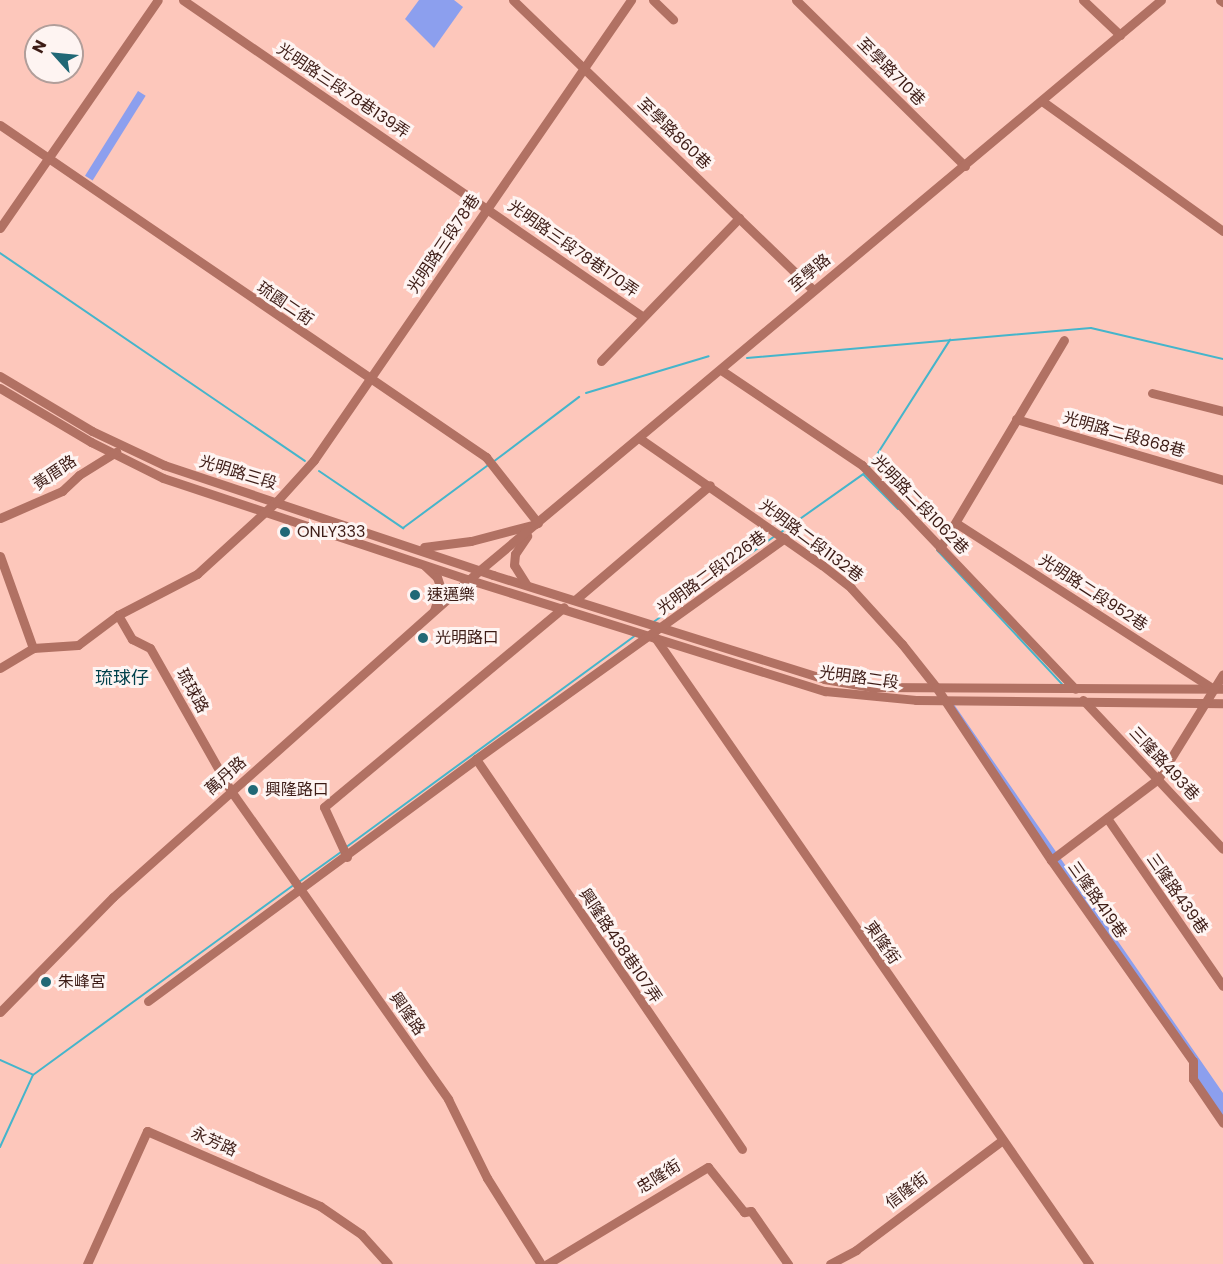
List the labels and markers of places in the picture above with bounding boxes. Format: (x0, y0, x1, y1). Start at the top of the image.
place label: ONLY333 (297, 522, 365, 542)
marker: ONLY333 (278, 525, 292, 539)
place label: 速邁樂 (427, 585, 475, 605)
marker: 速邁樂 (408, 588, 422, 602)
place label: 光明路口 (435, 628, 499, 648)
marker: 光明路口 (416, 631, 430, 645)
place label: 興隆路口 (265, 780, 329, 800)
marker: 興隆路口 (246, 783, 260, 797)
place label: 朱峰宮 (58, 972, 106, 992)
marker: 朱峰宮 (39, 975, 53, 989)

